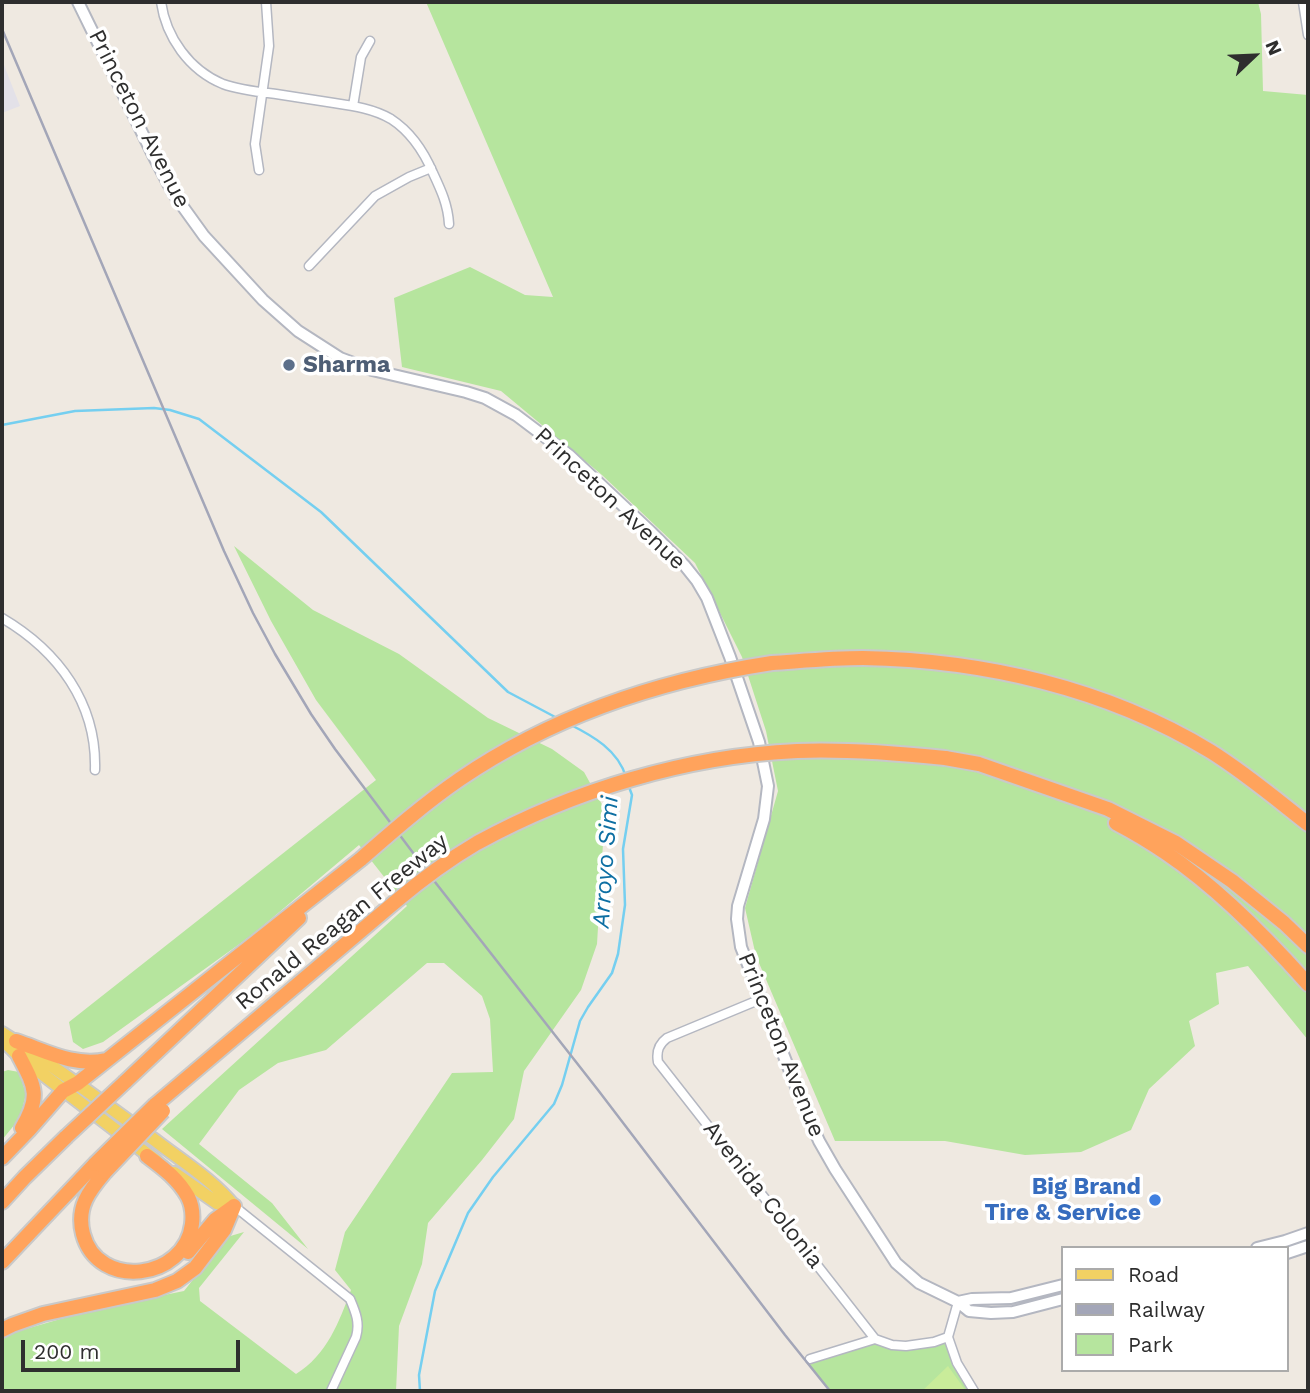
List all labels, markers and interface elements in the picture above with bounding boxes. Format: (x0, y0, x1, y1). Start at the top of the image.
north arrow (1219, 21, 1289, 91)
street label: Princeton Avenue (82, 25, 196, 213)
text: N (1260, 37, 1287, 59)
place label: Sharma (303, 351, 390, 379)
marker: Sharma (281, 357, 297, 373)
street label: Princeton Avenue (529, 422, 691, 576)
water label: Arroyo Simi (587, 795, 625, 929)
street label: Ronald Reagan Freeway (230, 828, 454, 1016)
street label: Princeton Avenue (731, 949, 831, 1141)
street label: Avenida Colonia (697, 1116, 829, 1274)
place label: Big Brand Tire & Service (985, 1173, 1141, 1227)
marker: Big Brand Tire & Service (1147, 1192, 1163, 1208)
legend (1062, 1246, 1289, 1372)
text: Road (1128, 1262, 1179, 1287)
text: Railway (1128, 1297, 1205, 1322)
scale bar (24, 1326, 243, 1370)
text: Park (1128, 1332, 1173, 1357)
text: 200 m (34, 1339, 100, 1364)

